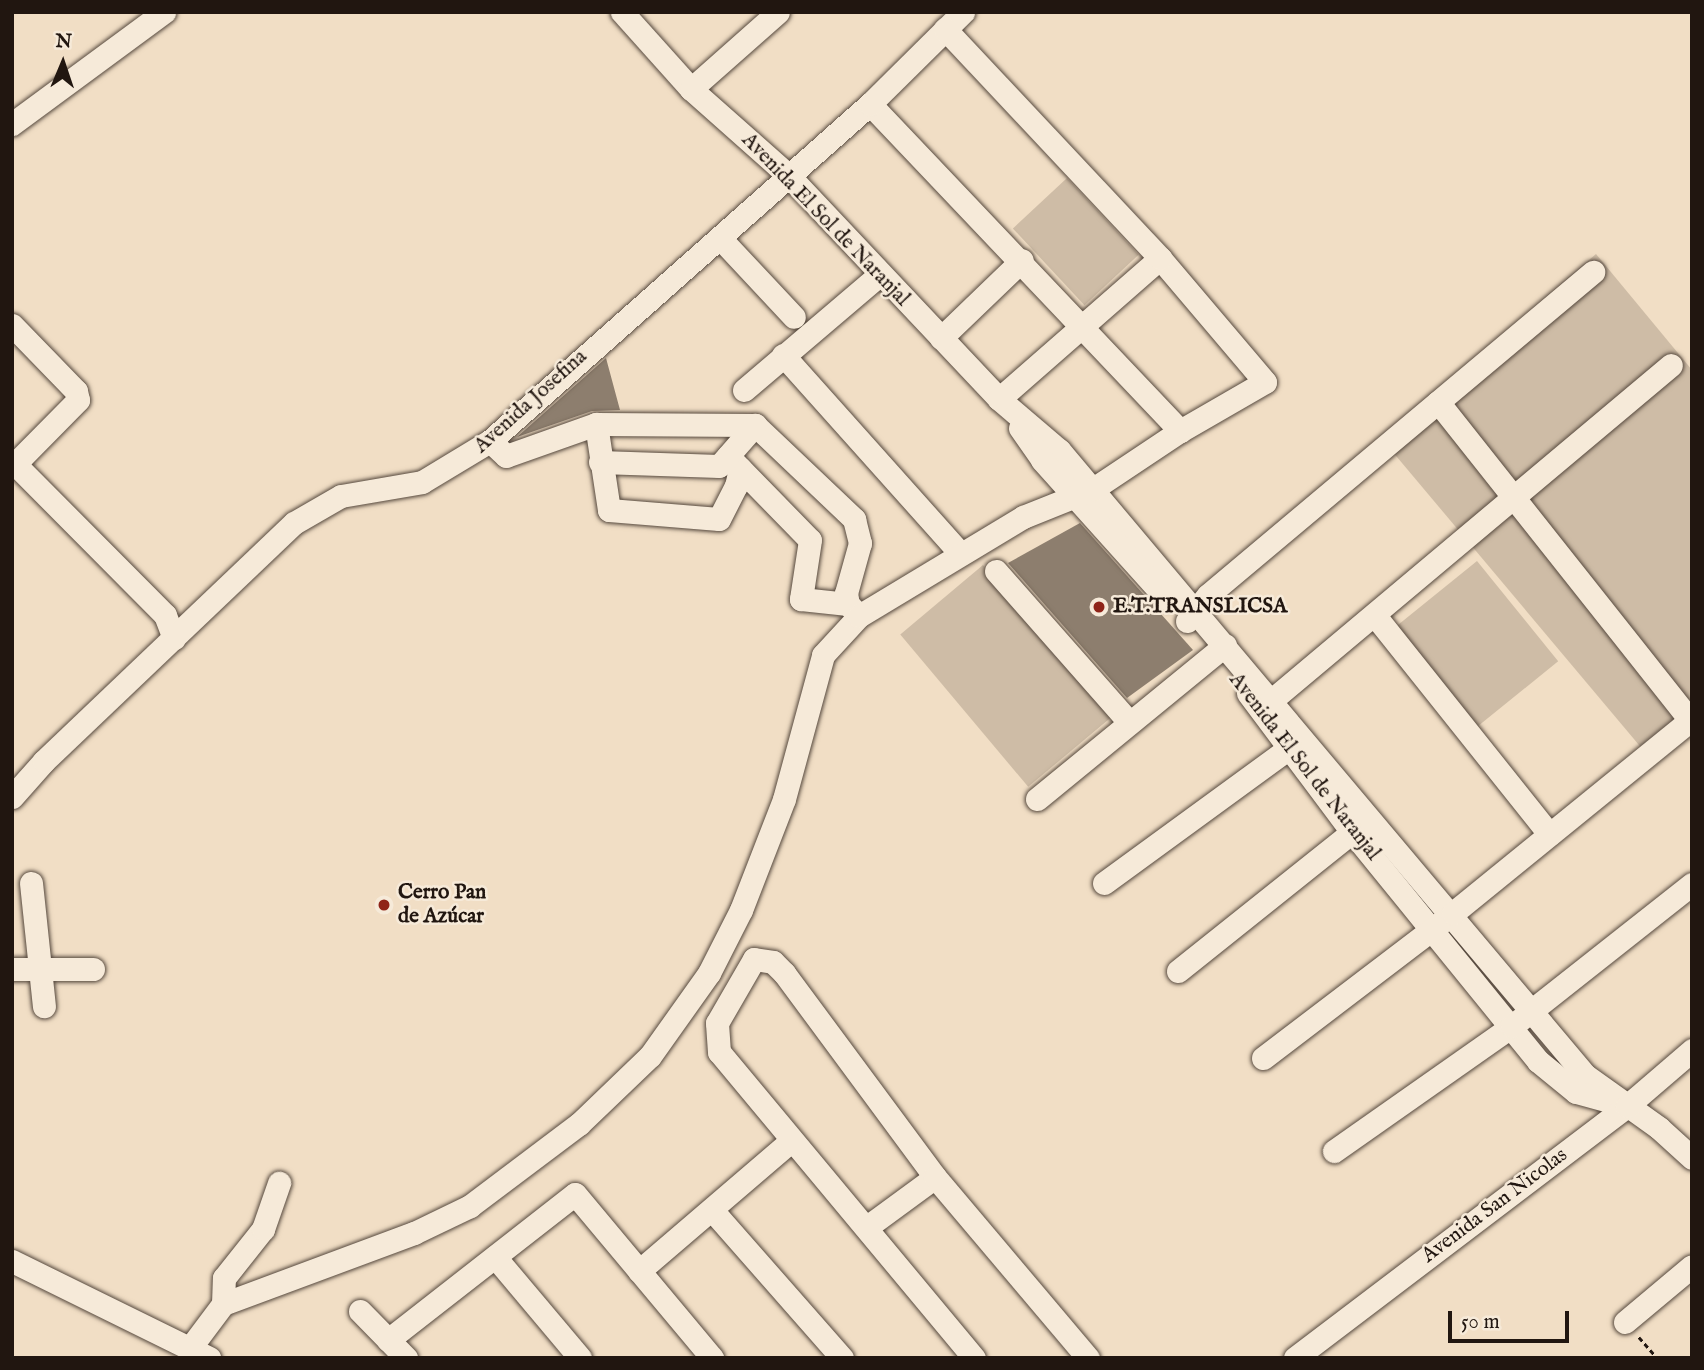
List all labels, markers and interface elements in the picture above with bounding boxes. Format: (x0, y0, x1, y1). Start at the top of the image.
north arrow (28, 28, 98, 98)
text: N (55, 30, 72, 54)
street label: Avenida El Sol de Naranjal (736, 128, 914, 312)
street label: Avenida Josefina (469, 345, 593, 459)
place label: E.T.TRANSLICSA (1113, 594, 1287, 620)
marker: E.T.TRANSLICSA (1091, 599, 1107, 615)
street label: Avenida El Sol de Naranjal (1223, 668, 1385, 866)
place label: Cerro Pan de Azúcar (398, 880, 486, 930)
marker: Cerro Pan de Azúcar (376, 897, 392, 913)
street label: Avenida San Nicolas (1417, 1143, 1573, 1269)
scale bar (1452, 1296, 1573, 1340)
text: 50 m (1461, 1309, 1500, 1336)

